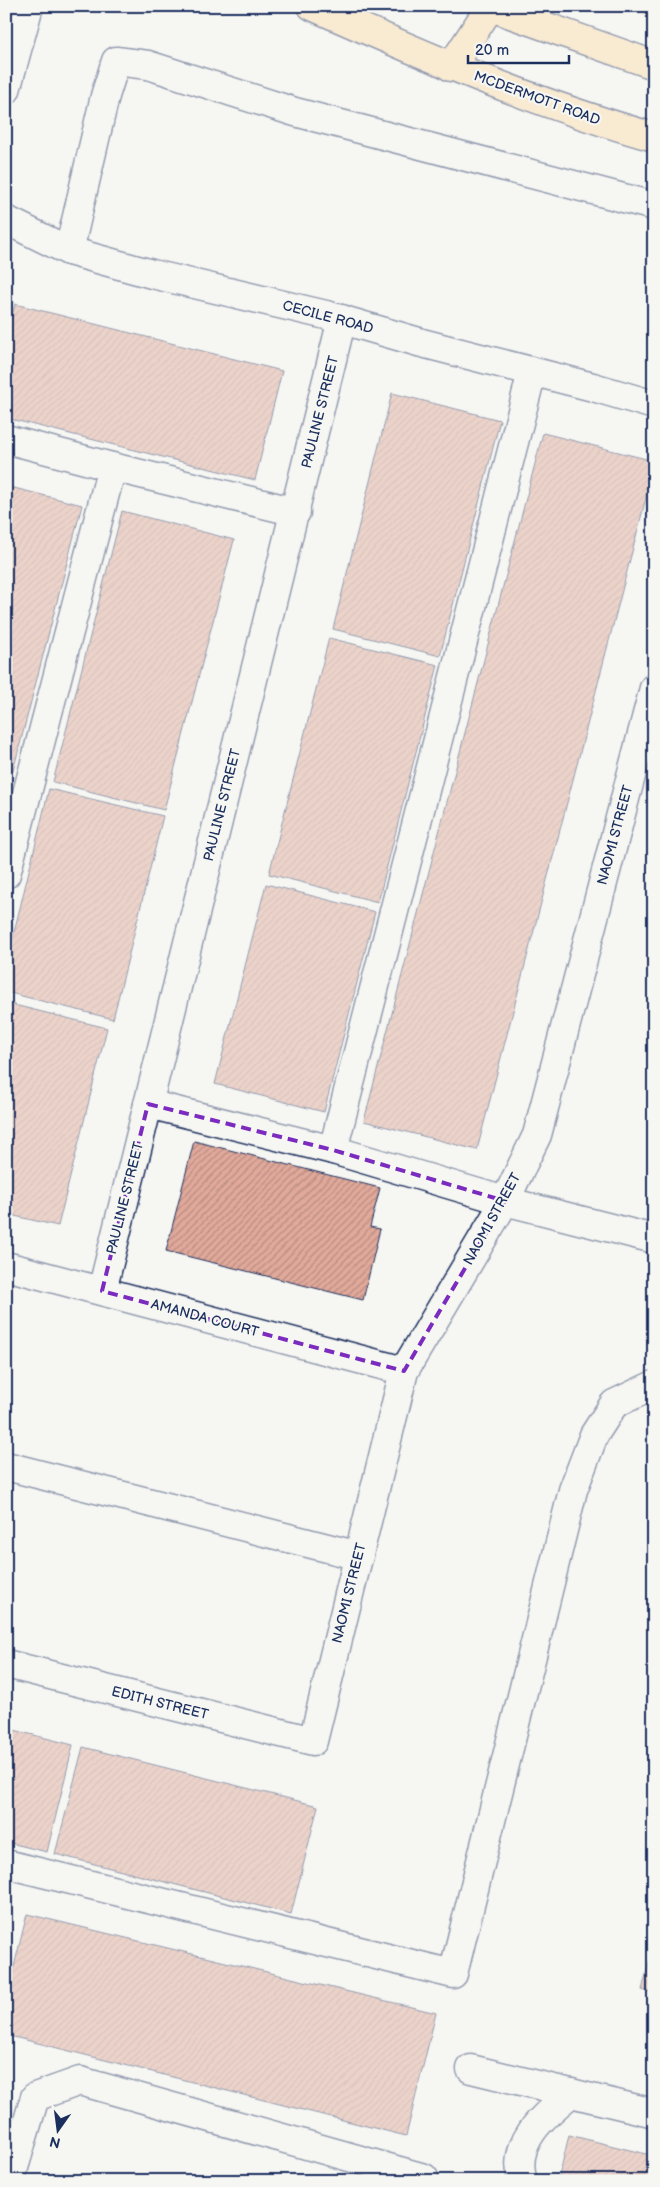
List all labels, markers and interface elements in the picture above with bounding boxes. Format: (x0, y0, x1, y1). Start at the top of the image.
scale bar (468, 32, 569, 64)
text: 20 m (475, 41, 509, 60)
street label: MCDERMOTT ROAD (472, 67, 602, 129)
street label: CECILE ROAD (281, 297, 375, 337)
street label: PAULINE STREET (298, 353, 342, 470)
street label: PAULINE STREET (200, 746, 244, 863)
street label: NAOMI STREET (593, 783, 637, 887)
street label: PAULINE STREET (103, 1139, 147, 1256)
street label: NAOMI STREET (460, 1169, 525, 1268)
street label: AMANDA COURT (149, 1295, 261, 1341)
street label: NAOMI STREET (328, 1541, 370, 1645)
street label: EDITH STREET (110, 1683, 211, 1723)
north arrow (32, 2104, 82, 2154)
text: N (48, 2133, 62, 2152)

